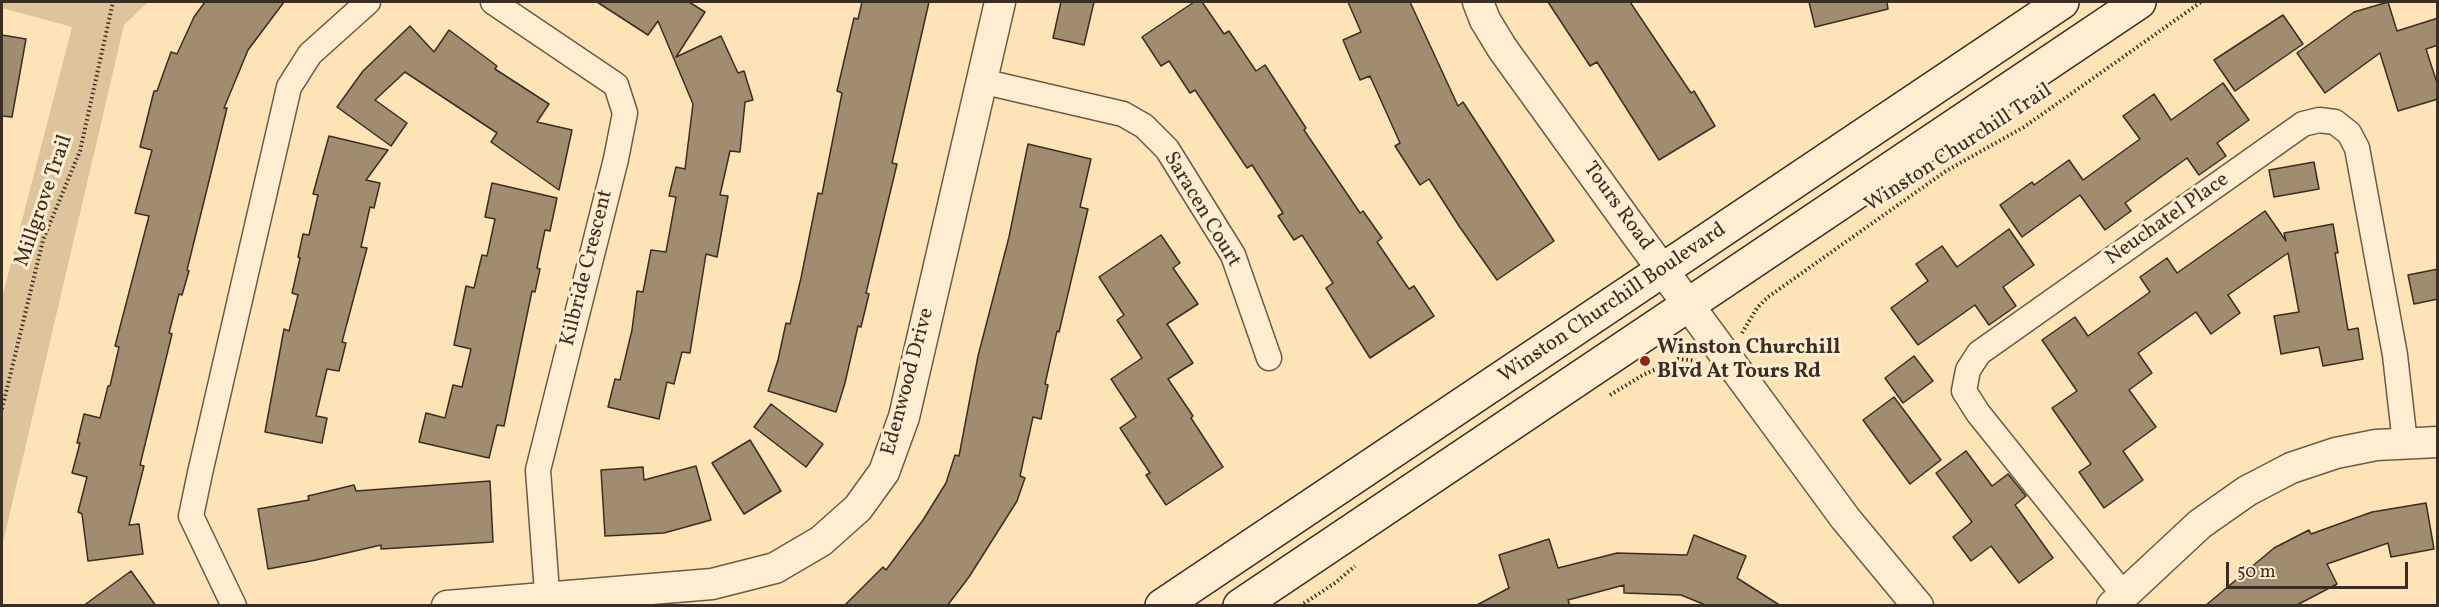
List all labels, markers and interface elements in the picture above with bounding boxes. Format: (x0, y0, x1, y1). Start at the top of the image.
street label: Winston Churchill Trail (1861, 79, 2057, 219)
street label: Millgrove Trail (11, 132, 79, 270)
street label: Saracen Court (1157, 148, 1245, 272)
street label: Tours Road (1576, 158, 1658, 256)
street label: Neuchatel Place (2101, 168, 2235, 272)
street label: Kilbride Crescent (556, 187, 620, 349)
street label: Winston Churchill Boulevard (1494, 218, 1732, 390)
street label: Edenwood Drive (877, 305, 941, 459)
place label: Winston Churchill Blvd At Tours Rd (1657, 336, 1840, 386)
marker: Winston Churchill Blvd At Tours Rd (1638, 354, 1652, 368)
scale bar (2229, 550, 2410, 588)
text: 50 m (2237, 560, 2276, 585)

